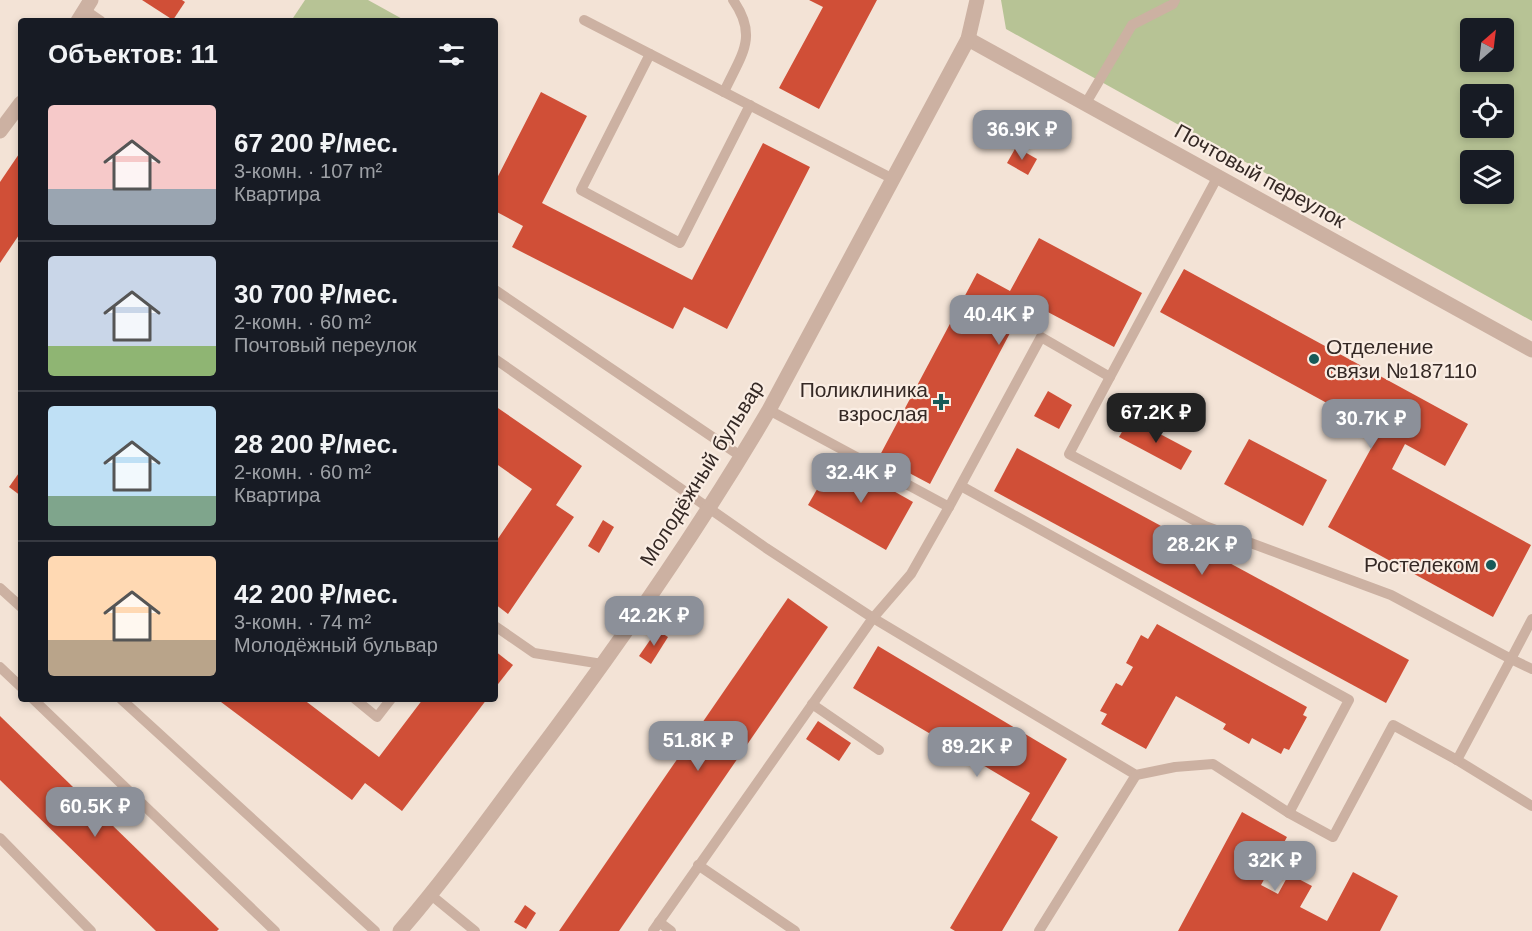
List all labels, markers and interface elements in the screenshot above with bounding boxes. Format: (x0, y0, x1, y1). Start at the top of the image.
north arrow (1460, 18, 1514, 72)
map controls (1460, 18, 1514, 204)
icon: filters (435, 38, 468, 71)
text: Объектов: 11 (48, 39, 218, 69)
button: locate (1460, 84, 1514, 138)
pin: 36.9K ₽ (967, 110, 1077, 161)
text: 36.9K ₽ (987, 118, 1057, 140)
street label: Почтовый переулок (1171, 119, 1350, 232)
text: 67 200 ₽/мес. (234, 128, 398, 158)
icon: home (96, 129, 168, 201)
button: layers (1460, 150, 1514, 204)
text: 3-комн. · 107 m² (234, 160, 382, 182)
text: Квартира (234, 183, 320, 205)
text: 30 700 ₽/мес. (234, 279, 398, 309)
icon: home (96, 280, 168, 352)
pin: 40.4K ₽ (944, 295, 1054, 346)
text: 40.4K ₽ (964, 303, 1034, 325)
text: 2-комн. · 60 m² (234, 311, 371, 333)
text: Почтовый переулок (234, 334, 417, 356)
place label: Отделение связи №187110 (1326, 335, 1477, 382)
marker: Отделение связи №187110 (1307, 352, 1321, 366)
street label: Молодёжный бульвар (635, 376, 768, 570)
place label: Поликлиника взрослая (800, 378, 928, 425)
marker: Поликлиника взрослая (932, 393, 950, 411)
pin: 67.2K ₽ (1101, 393, 1211, 444)
pin: 30.7K ₽ (1316, 399, 1426, 450)
text: 67.2K ₽ (1121, 401, 1191, 423)
text: 30.7K ₽ (1336, 407, 1406, 429)
text: 28 200 ₽/мес. (234, 429, 398, 459)
icon: home (96, 430, 168, 502)
pin: 32.4K ₽ (806, 453, 916, 504)
text: 2-комн. · 60 m² (234, 461, 371, 483)
text: 32.4K ₽ (826, 461, 896, 483)
text: Квартира (234, 484, 320, 506)
pin: 28.2K ₽ (1147, 525, 1257, 576)
text: 28.2K ₽ (1167, 533, 1237, 555)
place label: Ростелеком (1364, 553, 1479, 576)
marker: Ростелеком (1484, 558, 1498, 572)
text: 42 200 ₽/мес. (234, 579, 398, 609)
icon: home (96, 580, 168, 652)
pin: 42.2K ₽ (599, 596, 709, 647)
text: 42.2K ₽ (619, 604, 689, 626)
text: 3-комн. · 74 m² (234, 611, 371, 633)
text: Молодёжный бульвар (234, 634, 438, 656)
pin: 51.8K ₽ (643, 721, 753, 772)
pin: 89.2K ₽ (922, 727, 1032, 778)
text: 51.8K ₽ (663, 729, 733, 751)
text: 89.2K ₽ (942, 735, 1012, 757)
pin: 60.5K ₽ (40, 787, 150, 838)
text: 60.5K ₽ (60, 795, 130, 817)
pin: 32K ₽ (1233, 841, 1317, 892)
text: 32K ₽ (1248, 849, 1302, 871)

